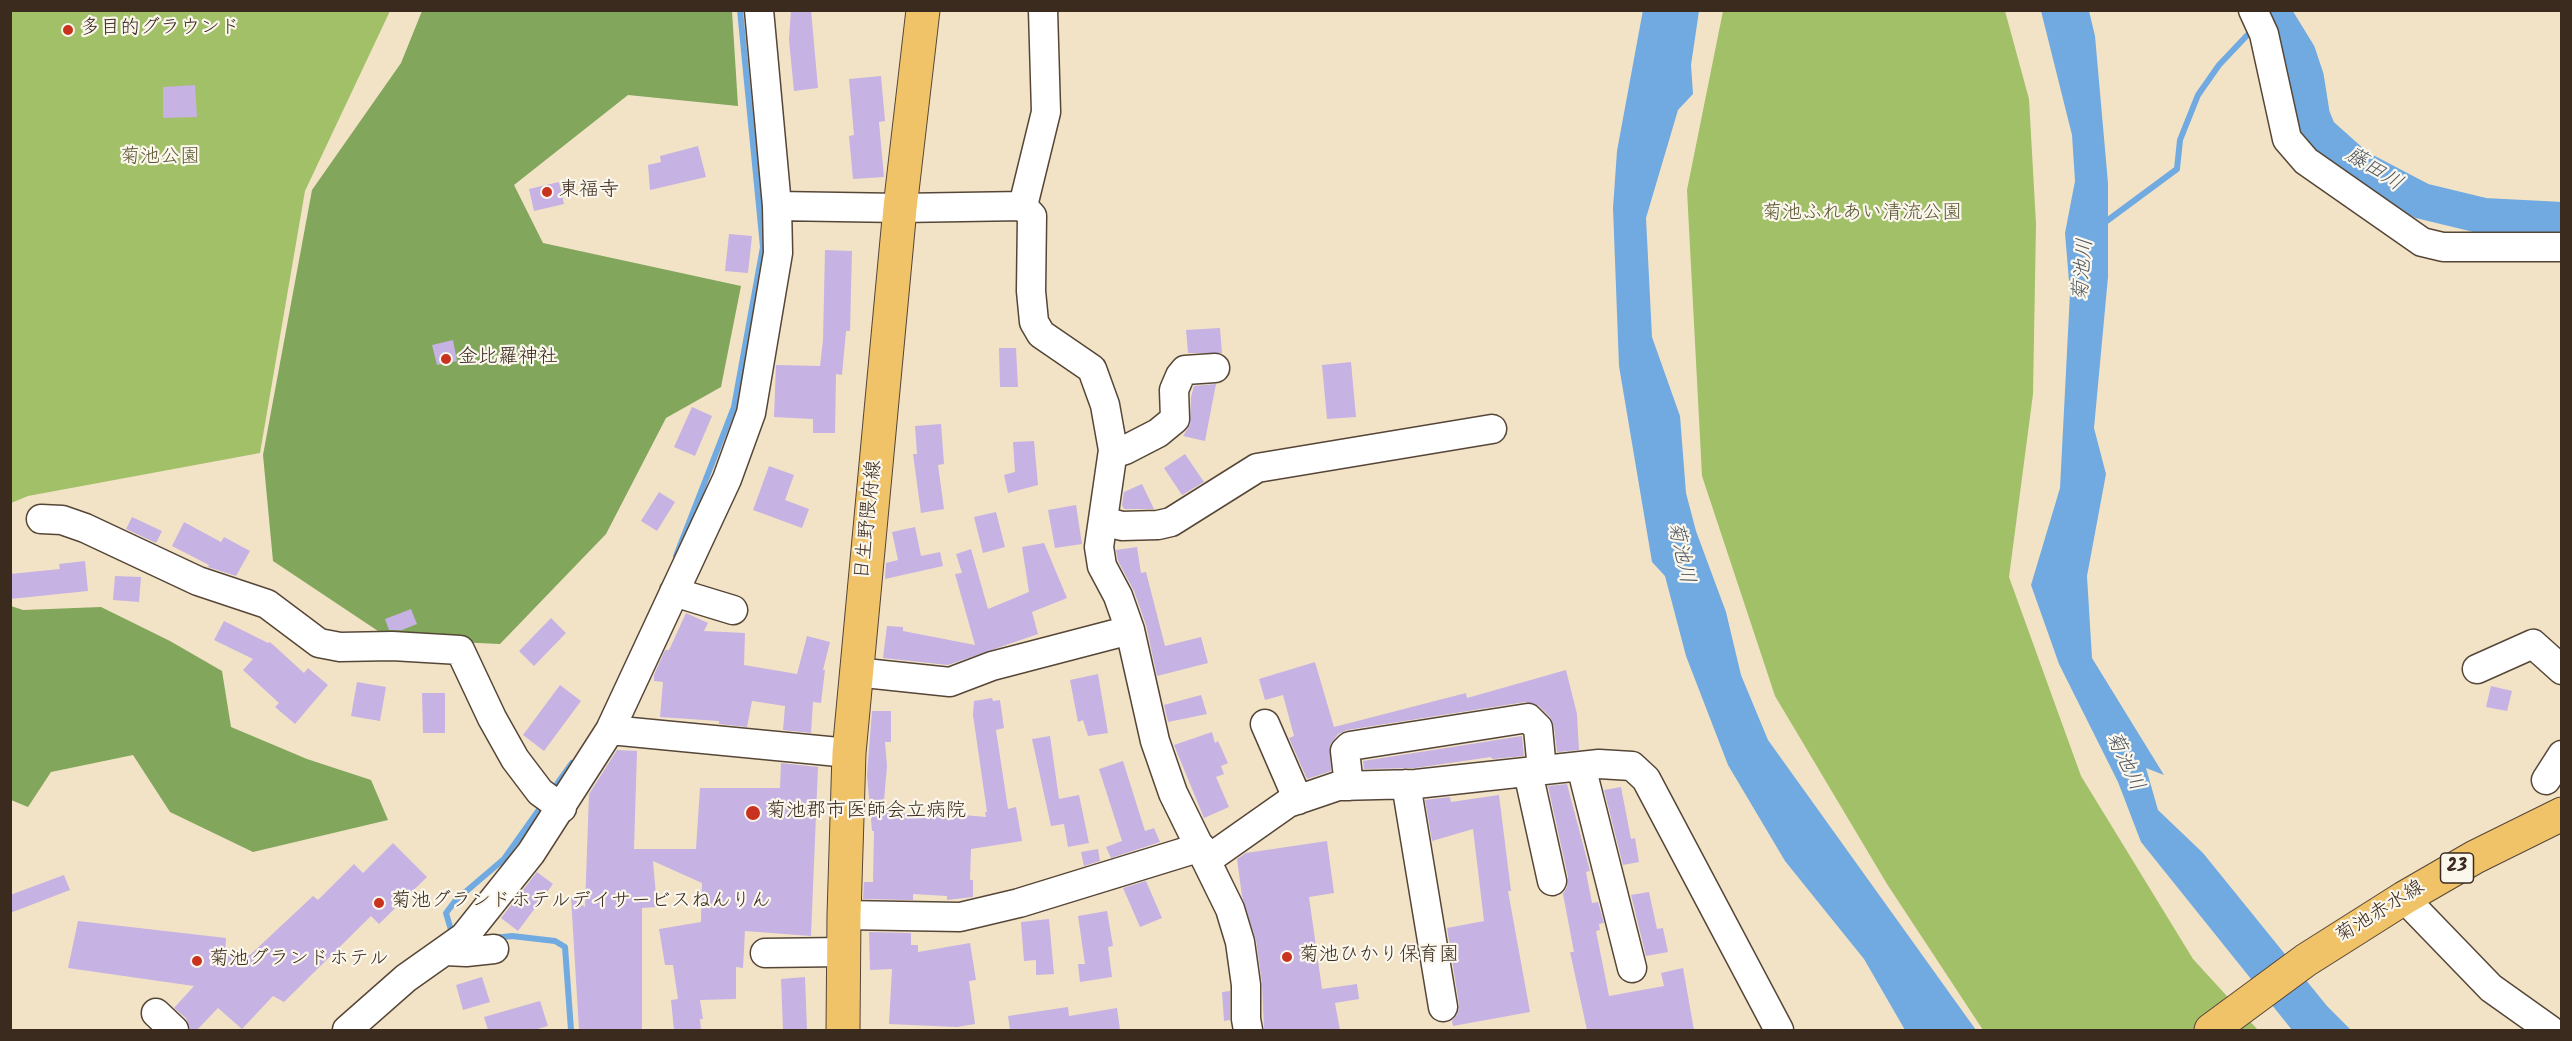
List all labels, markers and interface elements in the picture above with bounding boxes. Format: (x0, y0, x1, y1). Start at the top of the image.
place label: 多目的グラウンド (80, 18, 240, 42)
marker: 多目的グラウンド (61, 23, 75, 37)
water label: 藤田川 (2340, 144, 2406, 198)
park label: 菊池公園 (120, 147, 200, 171)
place label: 東福寺 (559, 180, 619, 204)
marker: 東福寺 (540, 185, 554, 199)
park label: 菊池ふれあい清流公園 (1762, 203, 1962, 227)
water label: 菊池川 (2070, 238, 2100, 302)
place label: 金比羅神社 (458, 347, 558, 371)
marker: 金比羅神社 (439, 352, 453, 366)
street label: 日生野隈府線 (852, 459, 888, 581)
water label: 菊池川 (1660, 520, 1698, 586)
water label: 菊池川 (2098, 728, 2148, 796)
place label: 菊池郡市医師会立病院 (766, 801, 966, 825)
marker: 菊池郡市医師会立病院 (744, 804, 762, 822)
road number: 23 (2440, 853, 2474, 883)
street label: 菊池赤水線 (2332, 876, 2430, 950)
place label: 菊池グランドホテルデイサービスねんりん (391, 891, 771, 915)
marker: 菊池グランドホテルデイサービスねんりん (372, 896, 386, 910)
place label: 菊池ひかり保育園 (1299, 945, 1459, 969)
place label: 菊池グランドホテル (209, 949, 389, 973)
marker: 菊池ひかり保育園 (1280, 950, 1294, 964)
marker: 菊池グランドホテル (190, 954, 204, 968)

